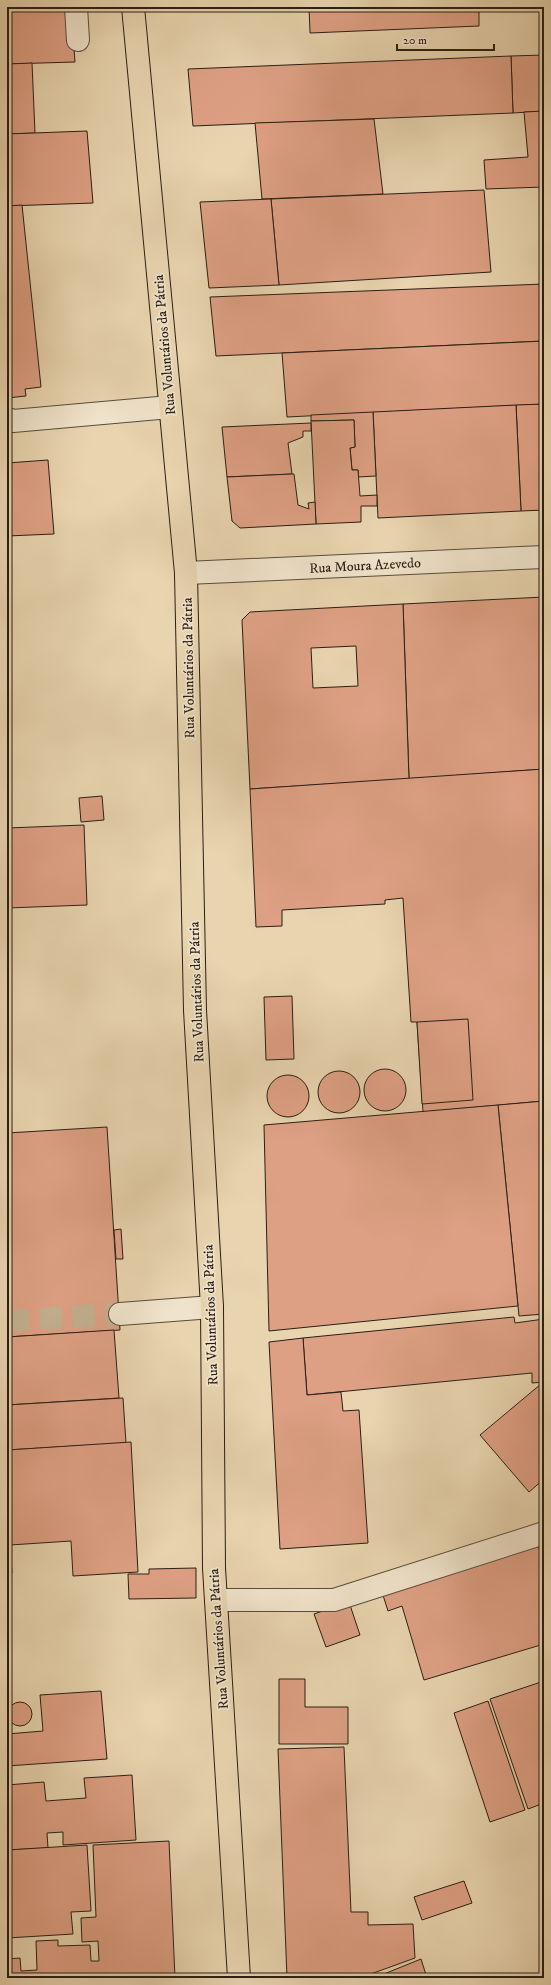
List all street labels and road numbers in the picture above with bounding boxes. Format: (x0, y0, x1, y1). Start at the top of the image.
street label: Rua Voluntários da Pátria (150, 274, 180, 416)
street label: Rua Moura Azevedo (309, 554, 422, 578)
street label: Rua Voluntários da Pátria (179, 597, 199, 739)
street label: Rua Voluntários da Pátria (186, 921, 208, 1063)
street label: Rua Voluntários da Pátria (200, 1244, 222, 1386)
street label: Rua Voluntários da Pátria (205, 1568, 233, 1710)

